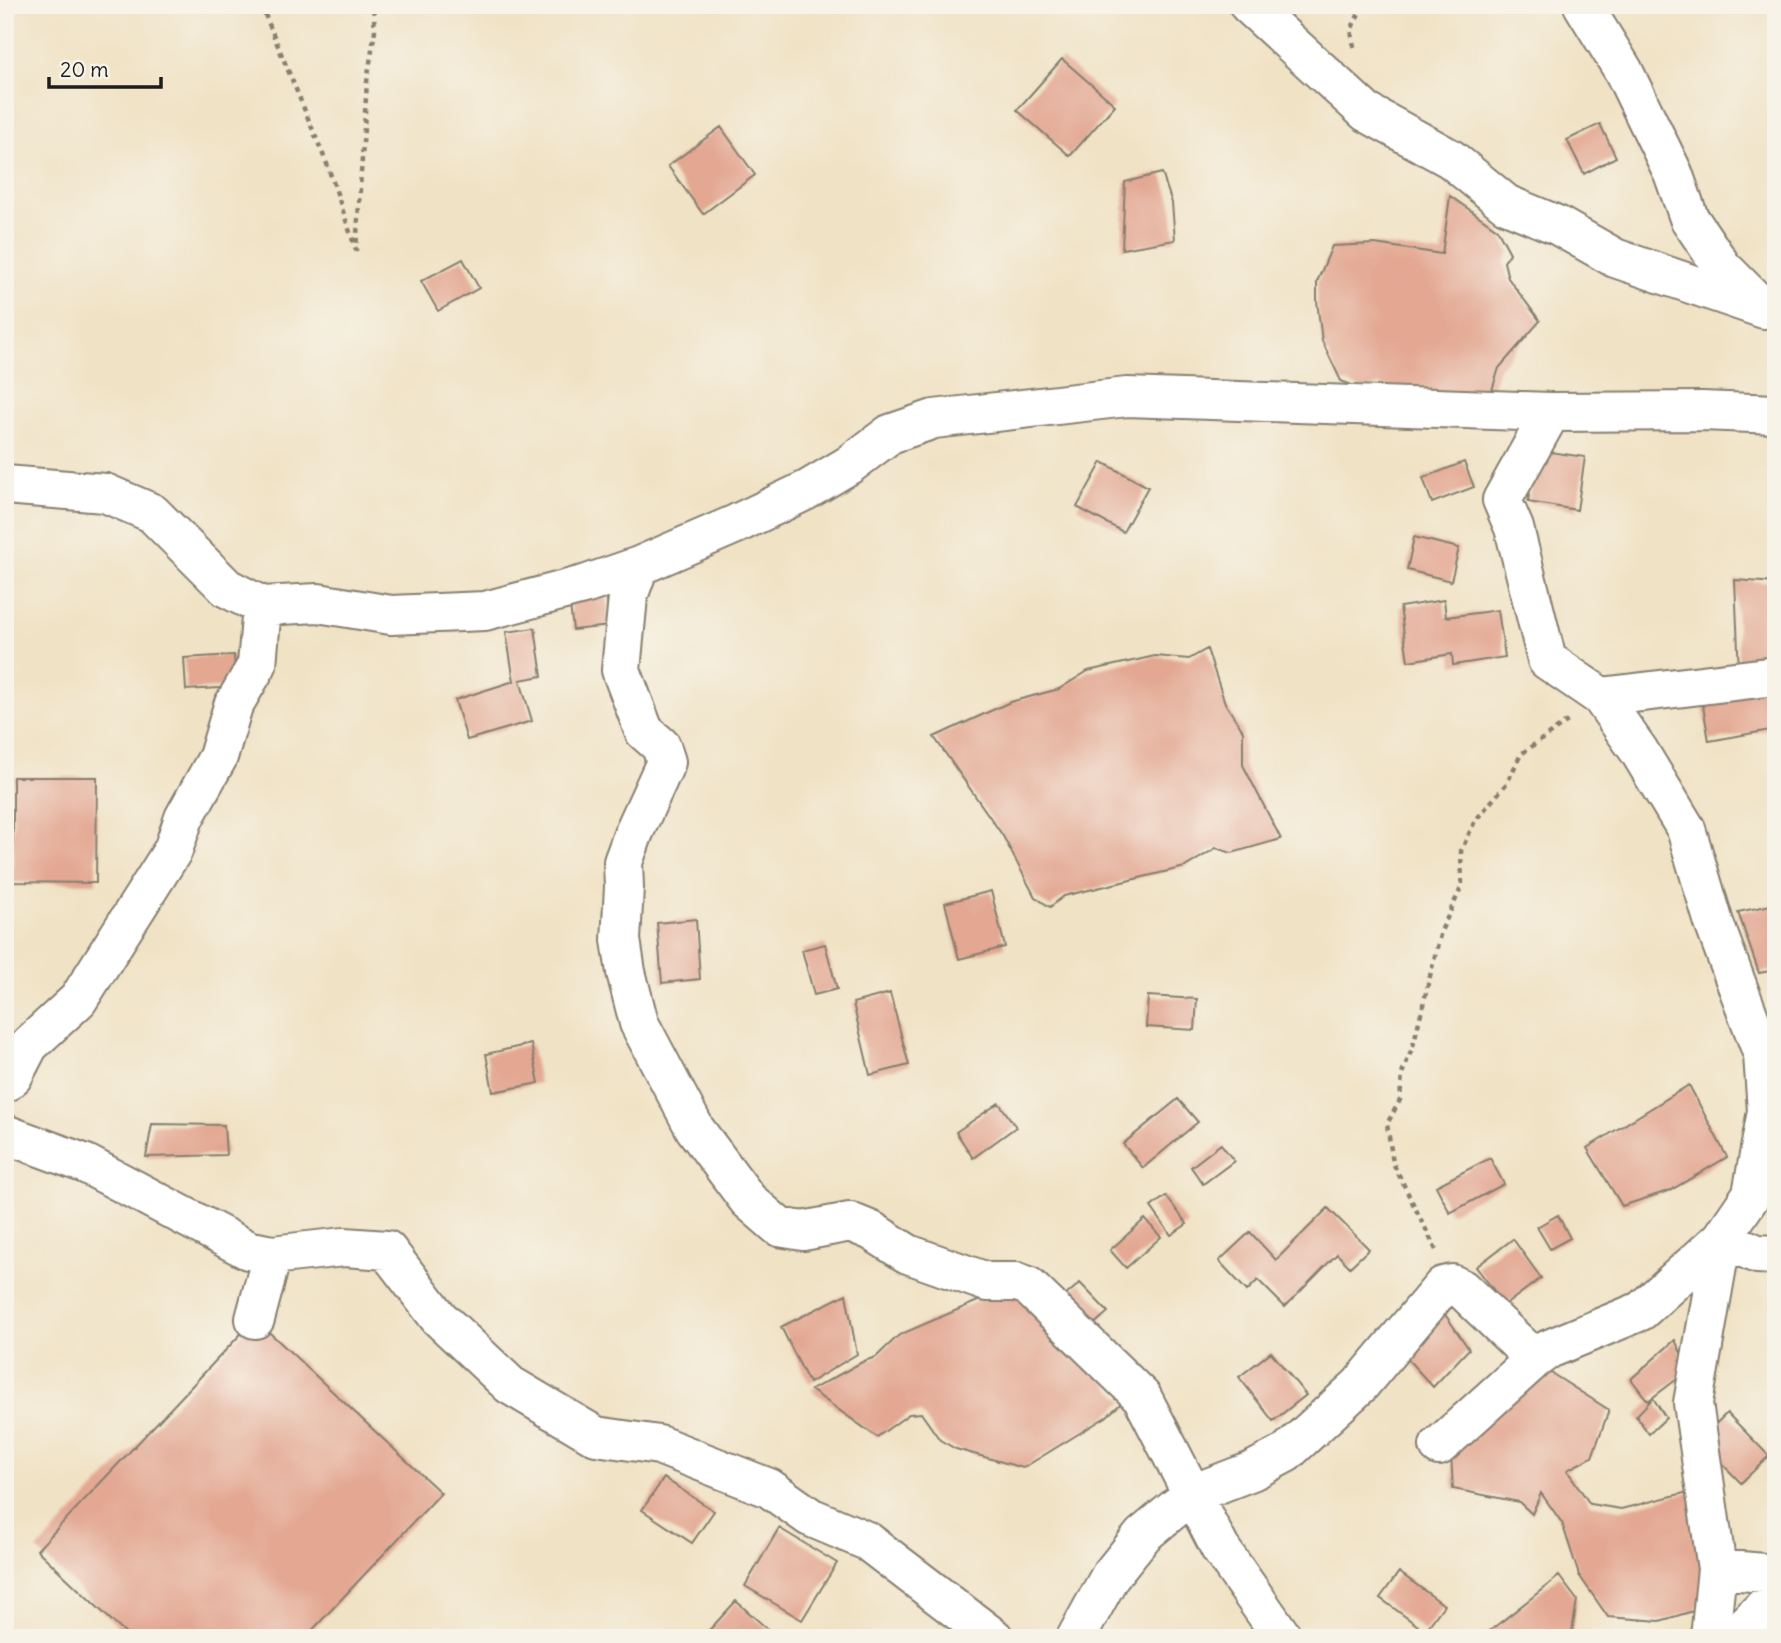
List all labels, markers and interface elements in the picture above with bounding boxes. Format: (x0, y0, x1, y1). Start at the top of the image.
scale bar (49, 46, 161, 90)
text: 20 m (60, 56, 109, 83)

